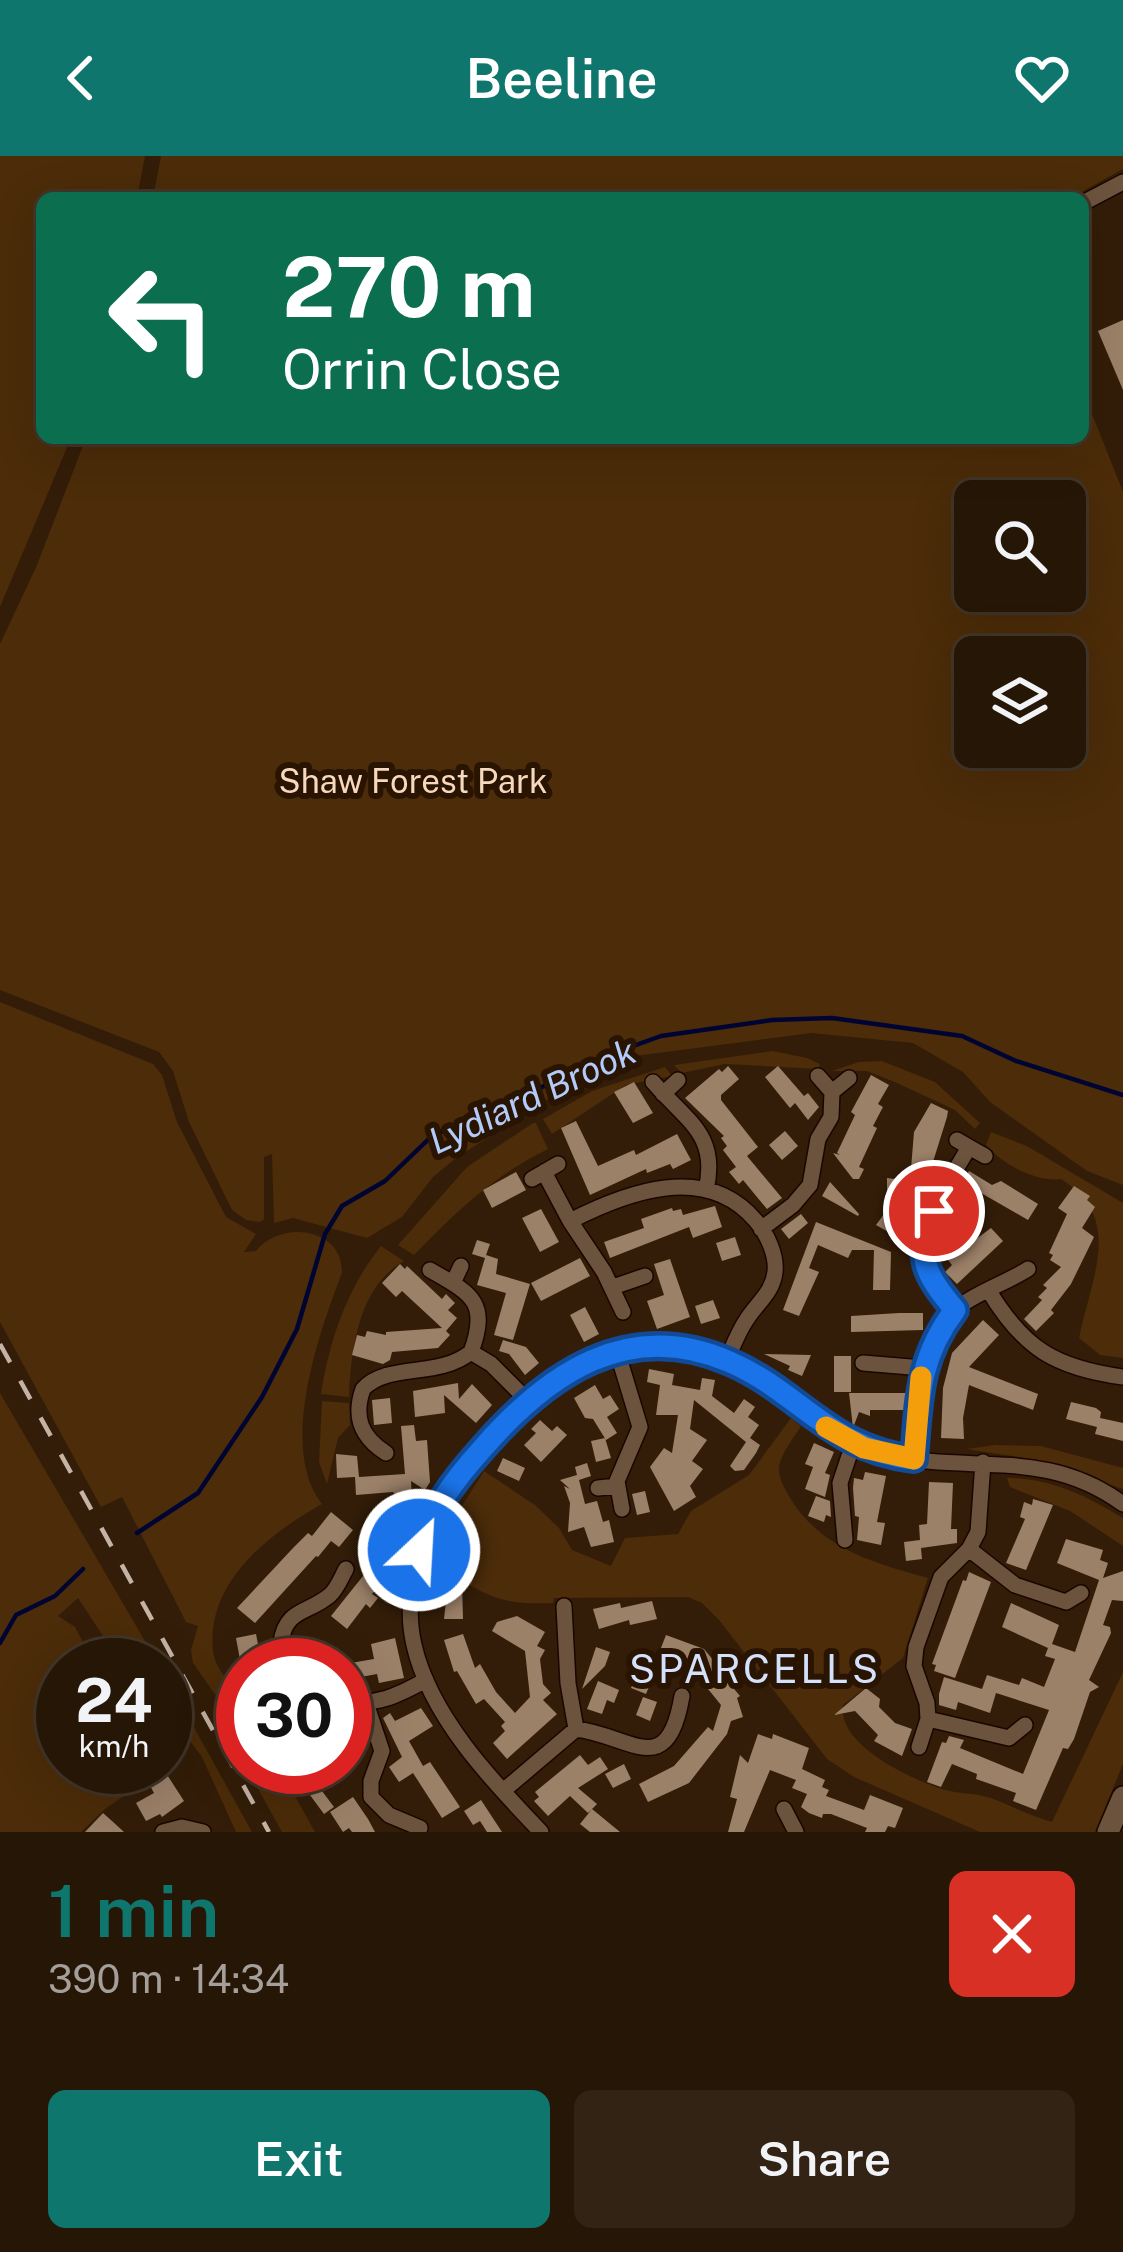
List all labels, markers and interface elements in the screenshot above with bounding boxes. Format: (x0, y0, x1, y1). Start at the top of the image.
icon: back (48, 45, 114, 111)
icon: heart (1009, 45, 1075, 111)
text: Beeline (465, 47, 658, 110)
text: 270 m (282, 237, 535, 336)
icon: left (84, 240, 240, 396)
text: Orrin Close (282, 338, 562, 401)
map controls (954, 480, 1086, 768)
button: search (954, 480, 1086, 612)
button: layers (954, 636, 1086, 768)
park label: Shaw Forest Park (279, 762, 547, 800)
water label: Lydiard Brook (422, 1030, 643, 1162)
pin (883, 1160, 985, 1262)
icon: arrive (901, 1178, 967, 1244)
position arrow (356, 1487, 482, 1613)
speed limit sign: 30 (216, 1638, 372, 1794)
district label: SPARCELLS (629, 1646, 881, 1692)
text: 24 (75, 1665, 153, 1736)
text: km/h (79, 1728, 149, 1764)
text: 1 min (48, 1869, 219, 1953)
button: close (949, 1871, 1075, 1997)
text: 390 m · 14:34 (48, 1956, 289, 2002)
button: Exit (48, 2090, 550, 2228)
button: Share (574, 2090, 1075, 2228)

